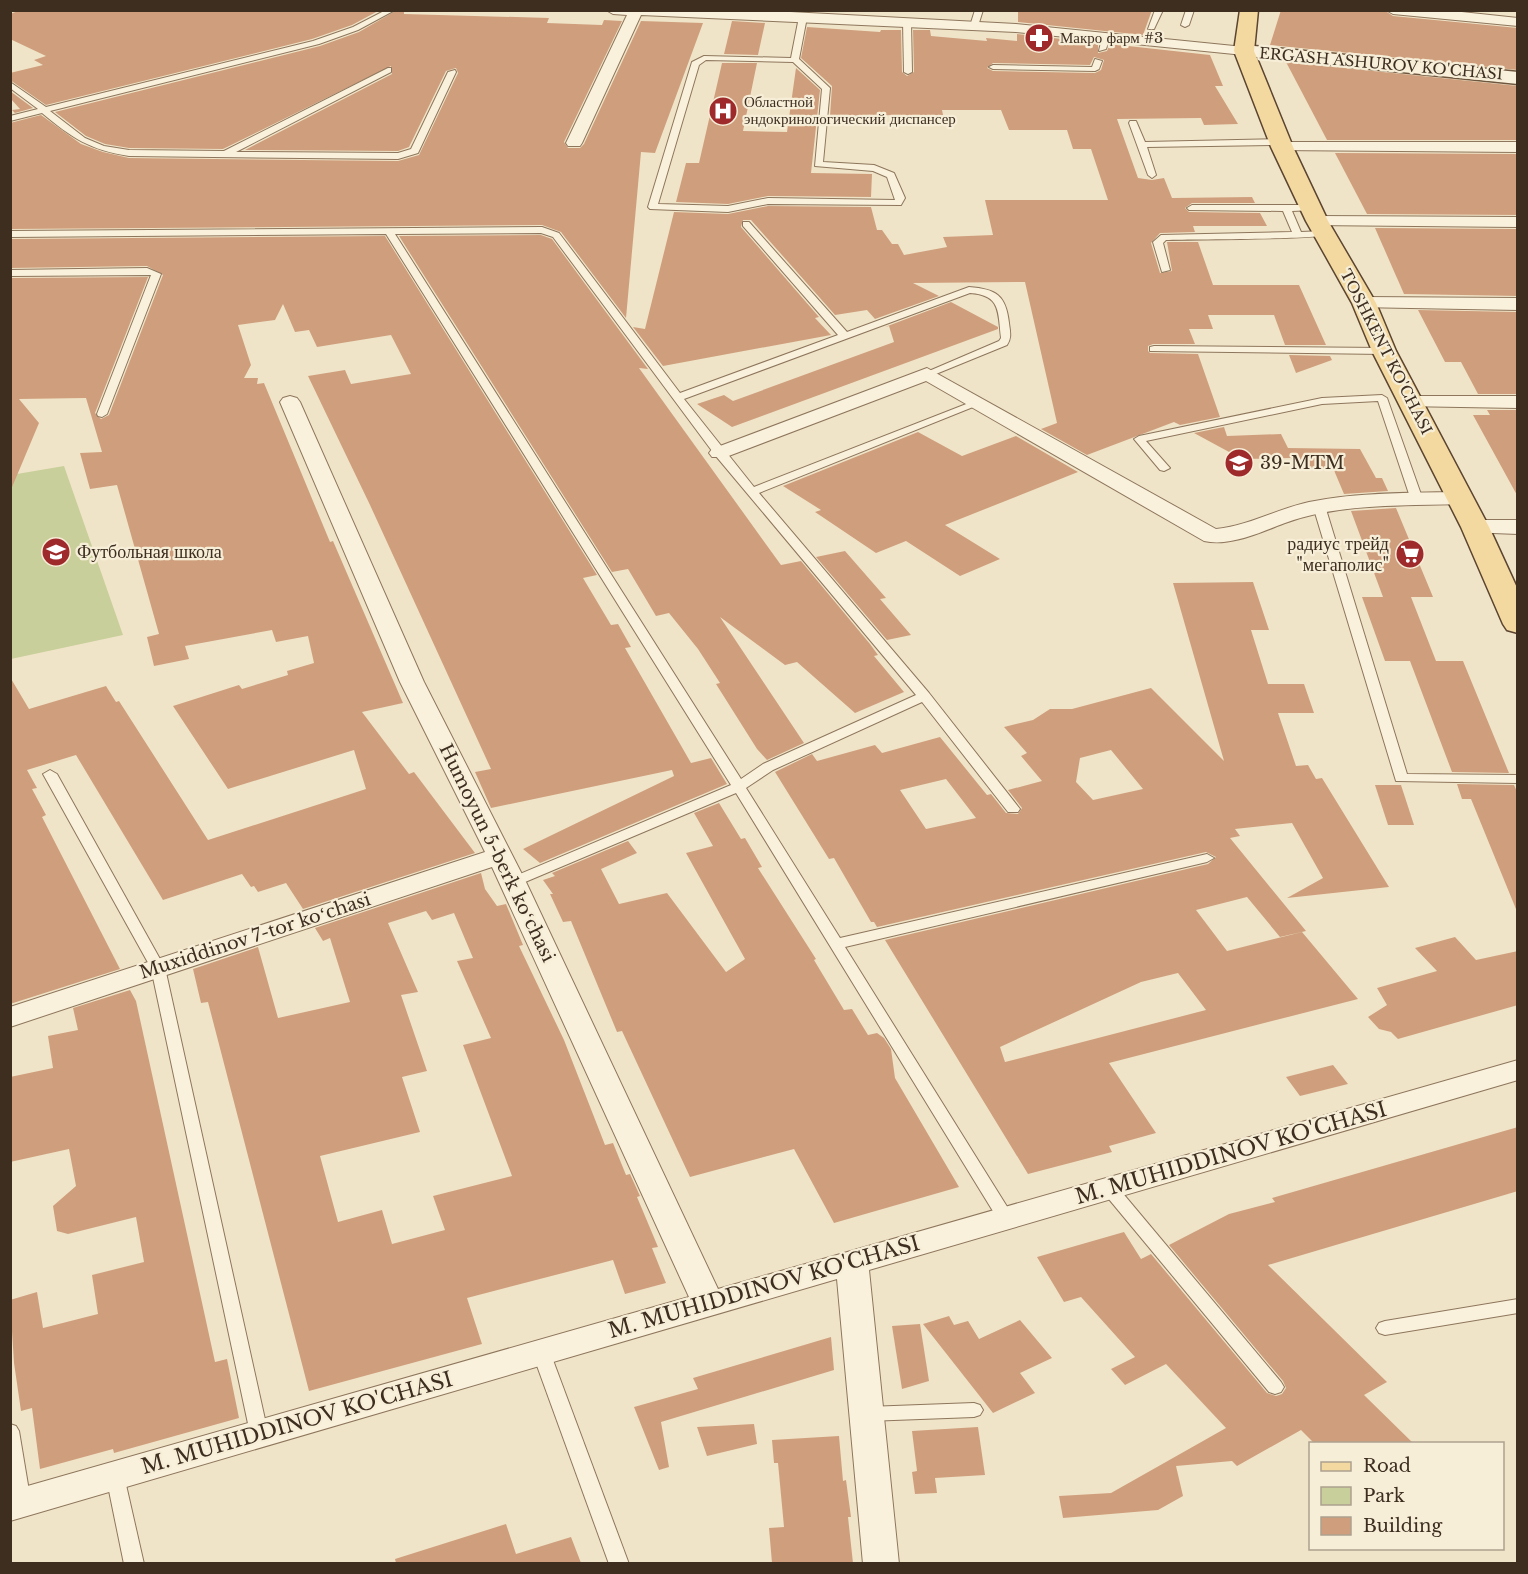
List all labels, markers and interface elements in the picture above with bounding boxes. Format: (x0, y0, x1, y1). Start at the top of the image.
pharmacy icon: Макро фарм #3 (1023, 22, 1055, 54)
place label: Макро фарм #3 (1060, 28, 1163, 47)
street label: ERGASH ASHUROV KO'CHASI (1258, 43, 1504, 84)
place label: Областной эндокринологический диспансер (744, 92, 956, 128)
hospital icon: Областной эндокринологический диспансер (707, 95, 739, 127)
street label: TOSHKENT KO'CHASI (1336, 266, 1437, 438)
school or university icon: 39-MTM (1223, 447, 1255, 479)
place label: 39-MTM (1260, 452, 1345, 474)
place label: радиус трейд "мегаполис" (1287, 533, 1389, 576)
school or university icon: Футбольная школа (40, 536, 72, 568)
supermarket icon: радиус трейд "мегаполис" (1394, 538, 1426, 570)
place label: Футбольная школа (77, 541, 222, 563)
street label: Humoyun 5-berk koʻchasi (435, 740, 559, 966)
street label: Muxiddinov 7-tor koʻchasi (137, 888, 373, 984)
street label: M. MUHIDDINOV KO'CHASI (1072, 1096, 1390, 1210)
street label: M. MUHIDDINOV KO'CHASI (605, 1230, 923, 1344)
street label: M. MUHIDDINOV KO'CHASI (138, 1366, 456, 1480)
legend (1309, 1442, 1504, 1550)
text: Road (1363, 1455, 1411, 1477)
text: Park (1363, 1485, 1405, 1507)
text: Building (1363, 1515, 1442, 1537)

